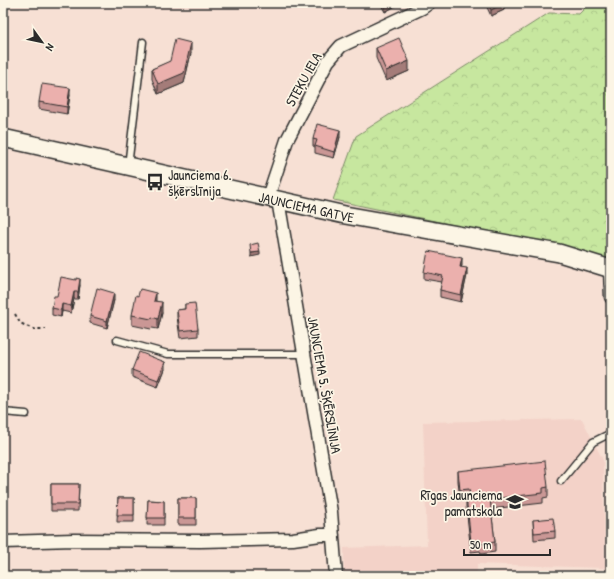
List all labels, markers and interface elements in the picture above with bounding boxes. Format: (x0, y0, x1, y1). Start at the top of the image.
north arrow (22, 22, 62, 62)
text: N (43, 41, 58, 54)
street label: STEĶU IELA (280, 48, 326, 109)
place label: Jaunciema 6. šķērslīnija (168, 165, 232, 201)
bus stop icon: Jaunciema 6. šķērslīnija (145, 172, 165, 192)
street label: JAUNCIEMA GATVE (257, 186, 355, 226)
street label: JAUNCIEMA 5. ŠĶĒRSLĪNIJA (304, 315, 346, 455)
place label: Rīgas Jaunciema pamatskola (420, 485, 503, 521)
school or university icon: Rīgas Jaunciema pamatskola (505, 492, 525, 512)
scale bar (464, 531, 550, 557)
text: 50 m (470, 536, 491, 553)

